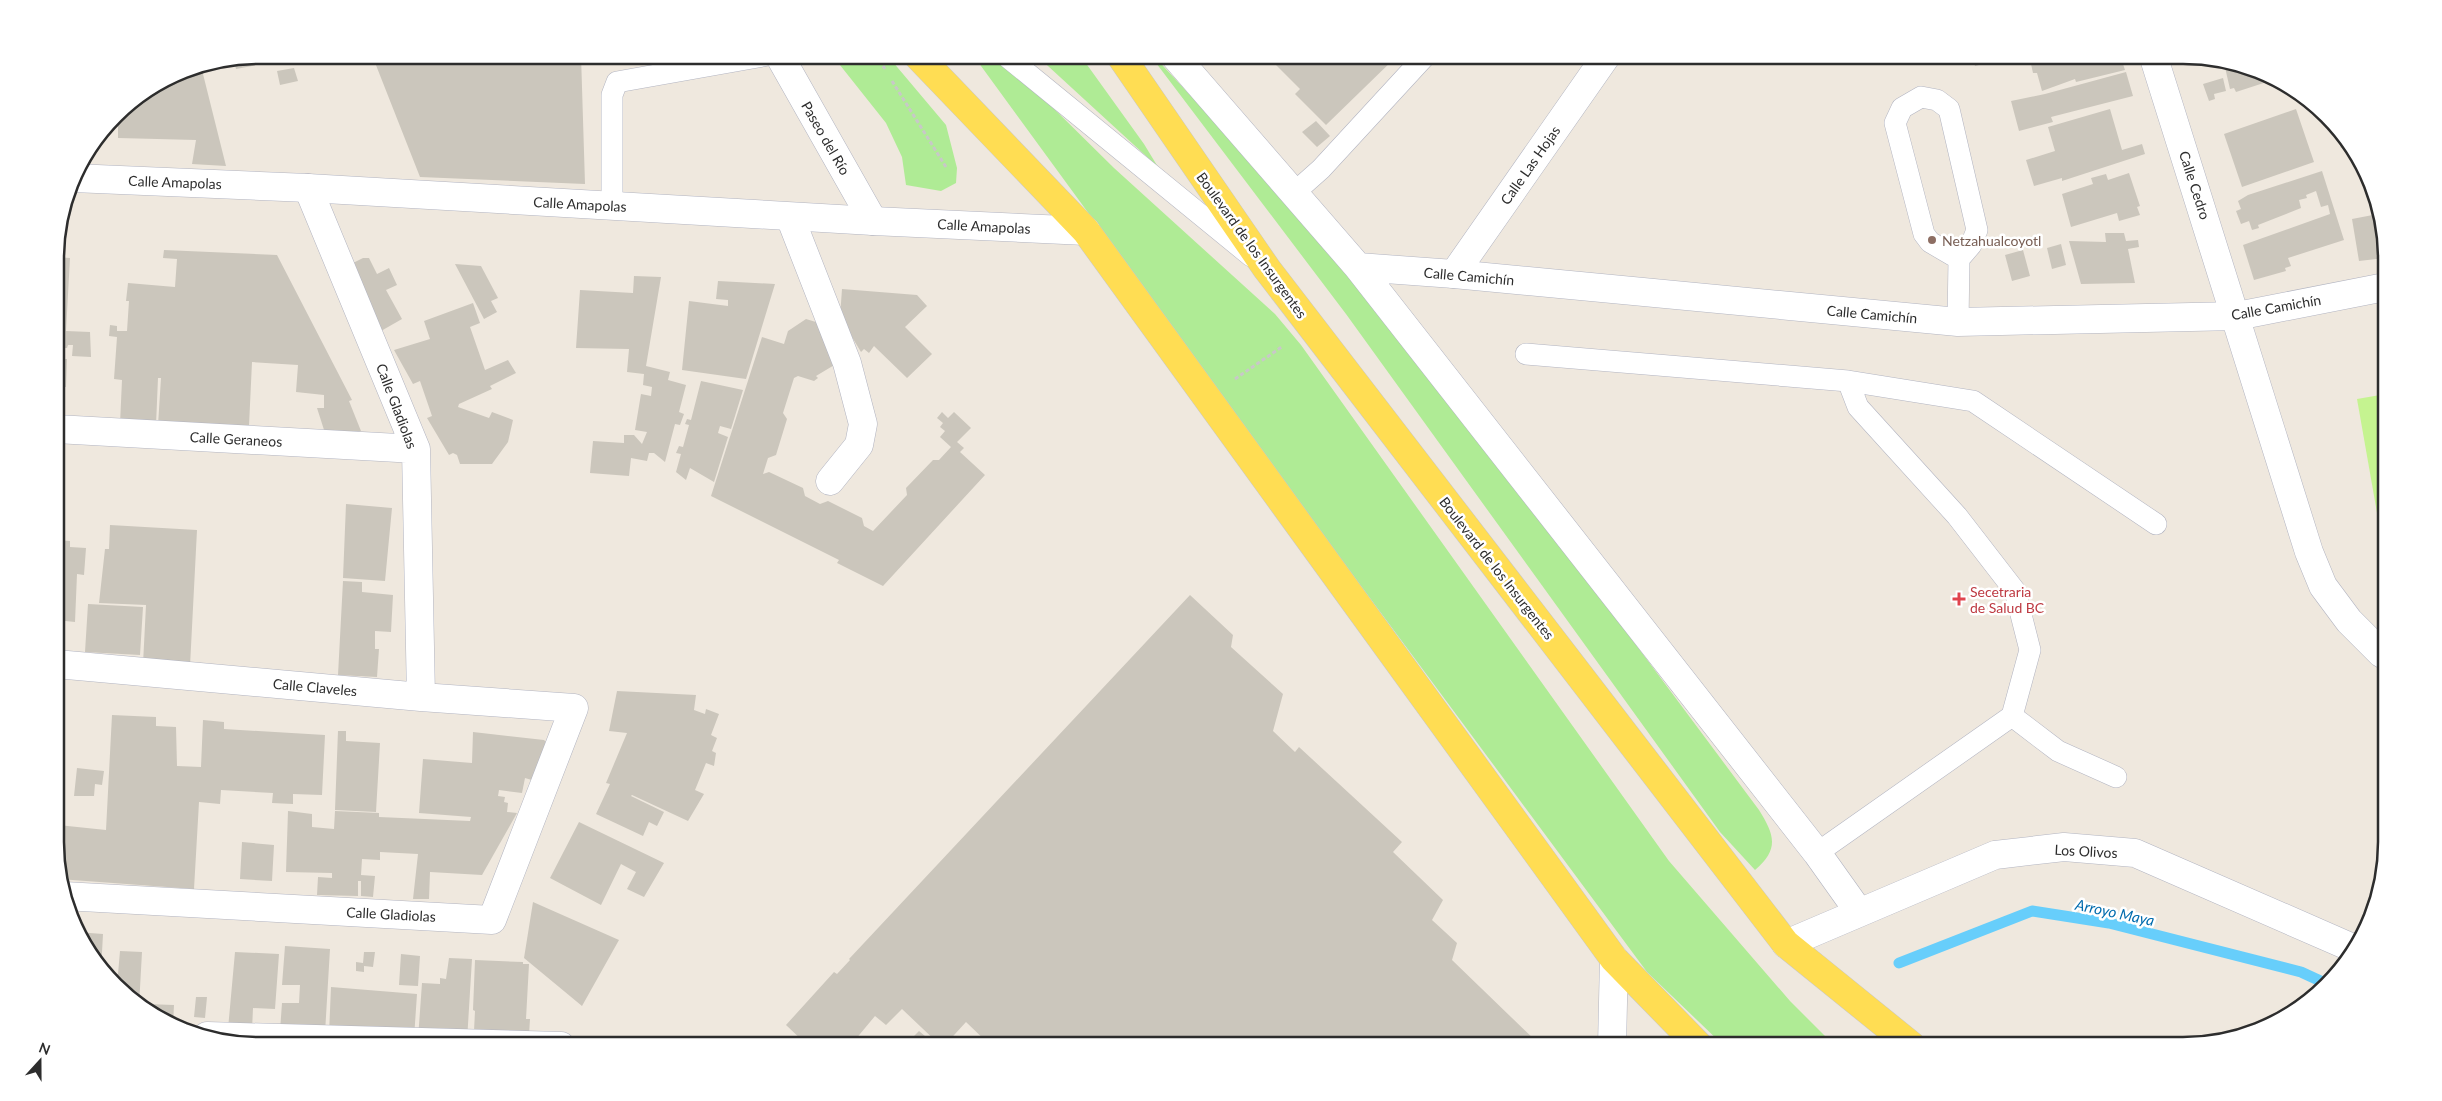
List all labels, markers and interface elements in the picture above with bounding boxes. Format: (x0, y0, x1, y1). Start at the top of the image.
street label: Paseo del Río (798, 98, 854, 178)
street label: Calle Las Hojas (1497, 122, 1563, 208)
street label: Calle Cedro (2176, 149, 2214, 221)
street label: Boulevard de los Insurgentes (1193, 169, 1311, 321)
street label: Calle Amapolas (128, 172, 222, 192)
street label: Calle Amapolas (533, 193, 627, 215)
street label: Calle Amapolas (937, 215, 1031, 237)
place label: Netzahualcoyotl (1942, 232, 2041, 249)
marker: Netzahualcoyotl (1926, 234, 1938, 246)
street label: Calle Camichín (1423, 264, 1515, 288)
street label: Calle Camichín (2230, 291, 2322, 323)
street label: Calle Camichín (1826, 302, 1918, 326)
street label: Calle Gladiolas (373, 361, 421, 451)
street label: Calle Geraneos (189, 428, 283, 450)
street label: Boulevard de los Insurgentes (1436, 493, 1558, 643)
place label: Secetraria de Salud BC (1970, 583, 2045, 616)
marker: Secetraria de Salud BC (1952, 592, 1966, 606)
street label: Calle Claveles (272, 675, 358, 699)
street label: Los Olivos (2054, 841, 2118, 861)
water label: Arroyo Maya (2073, 895, 2156, 929)
street label: Calle Gladiolas (346, 903, 436, 925)
north arrow (15, 1036, 65, 1086)
text: N (37, 1039, 53, 1058)

